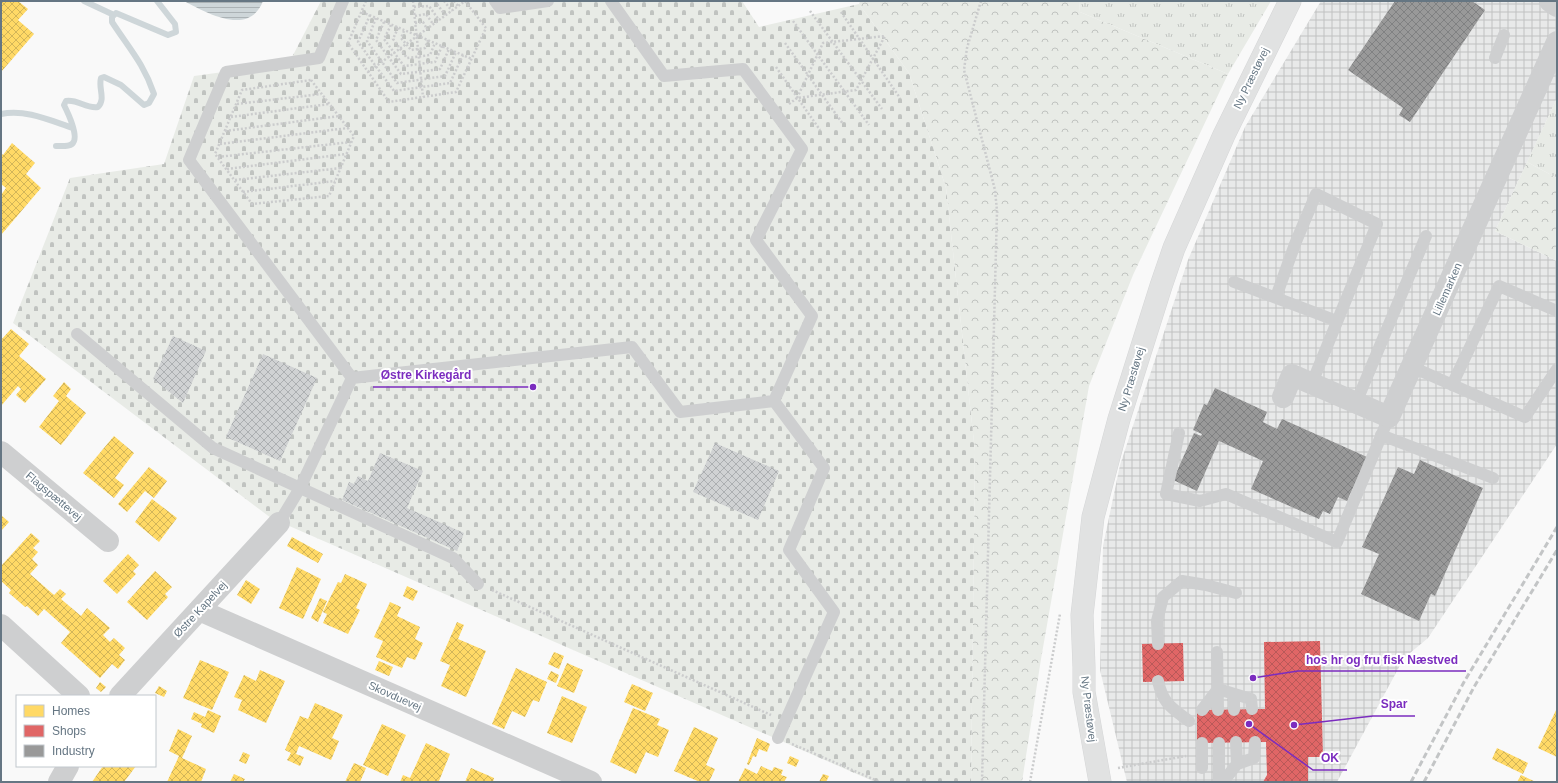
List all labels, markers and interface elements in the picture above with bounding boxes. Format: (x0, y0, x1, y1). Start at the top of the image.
street label: Ny Præstøvej (1231, 45, 1271, 111)
street label: Lillemarken (1430, 261, 1464, 317)
street label: Ny Præstøvej (1116, 345, 1146, 413)
callout: Østre Kirkegård (373, 363, 479, 387)
text: Østre Kirkegård (381, 368, 471, 382)
street label: Flagspættevej (24, 469, 84, 523)
street label: Østre Kapelvej (171, 579, 229, 639)
callout: hos hr og fru fisk Næstved (1298, 647, 1466, 671)
text: hos hr og fru fisk Næstved (1306, 653, 1458, 667)
street label: Ny Præstøvej (1079, 675, 1099, 743)
street label: Skovduevej (367, 679, 423, 713)
callout: Spar (1373, 692, 1415, 716)
legend (16, 695, 156, 767)
text: Spar (1381, 697, 1408, 711)
text: Homes (52, 704, 90, 718)
text: Shops (52, 724, 86, 738)
text: Industry (52, 744, 95, 758)
callout: OK (1313, 746, 1347, 770)
text: OK (1321, 751, 1339, 765)

